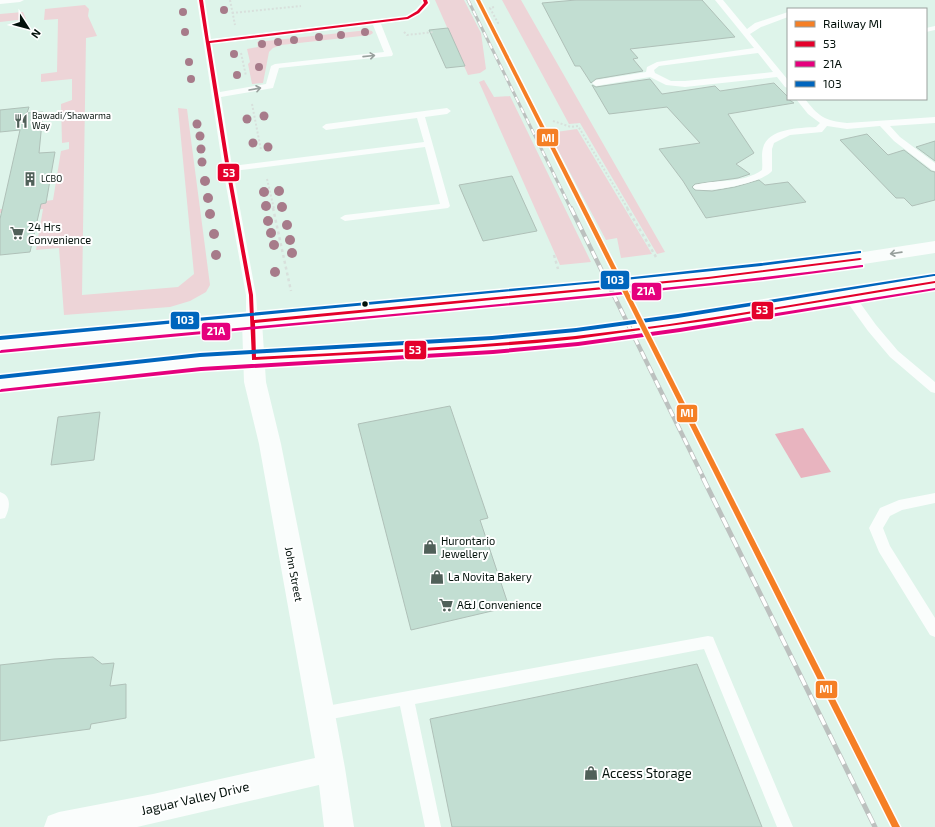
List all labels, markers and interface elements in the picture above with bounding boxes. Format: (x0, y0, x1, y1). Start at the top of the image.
north arrow (8, 8, 48, 48)
legend (787, 8, 927, 100)
text: Railway MI (823, 16, 882, 30)
text: N (29, 27, 44, 41)
text: 53 (823, 36, 836, 50)
one-way arrow (362, 52, 375, 60)
text: 21A (823, 56, 843, 70)
text: 103 (823, 76, 842, 90)
one-way arrow (248, 85, 261, 93)
place label: Bawadi/Shawarma Way (32, 110, 111, 131)
restaurant icon: Bawadi/Shawarma Way (13, 113, 29, 129)
line badge: MI (536, 128, 559, 147)
text: MI (541, 131, 555, 144)
line badge: 53 (217, 163, 240, 182)
text: 53 (223, 166, 235, 179)
building icon: LCBO (22, 171, 38, 187)
place label: LCBO (41, 173, 62, 184)
place label: 24 Hrs Convenience (28, 220, 91, 246)
supermarket icon: 24 Hrs Convenience (9, 225, 25, 241)
one-way arrow (890, 249, 903, 257)
line badge: 103 (600, 270, 630, 290)
text: 103 (606, 273, 624, 286)
line badge: 21A (631, 282, 662, 301)
text: 21A (637, 284, 656, 297)
unlabelled marker (360, 299, 370, 309)
line badge: 53 (751, 301, 774, 320)
text: 53 (756, 303, 768, 316)
line badge: 103 (170, 311, 200, 330)
text: 103 (176, 313, 194, 326)
line badge: 21A (201, 322, 231, 341)
text: 21A (207, 324, 226, 337)
line badge: 53 (404, 340, 427, 360)
text: 53 (409, 343, 421, 356)
line badge: MI (676, 404, 698, 423)
text: MI (680, 406, 694, 419)
place label: Hurontario Jewellery (441, 534, 495, 560)
shop icon: Hurontario Jewellery (422, 539, 438, 555)
street label: John Street (283, 545, 306, 603)
shop icon: La Novita Bakery (429, 569, 445, 585)
place label: La Novita Bakery (448, 570, 532, 583)
supermarket icon: A&J Convenience (438, 597, 454, 613)
place label: A&J Convenience (457, 598, 542, 611)
line badge: MI (815, 680, 838, 699)
text: MI (819, 682, 833, 695)
shop icon: Access Storage (583, 765, 599, 781)
place label: Access Storage (602, 765, 692, 781)
street label: Jaguar Valley Drive (139, 778, 251, 818)

